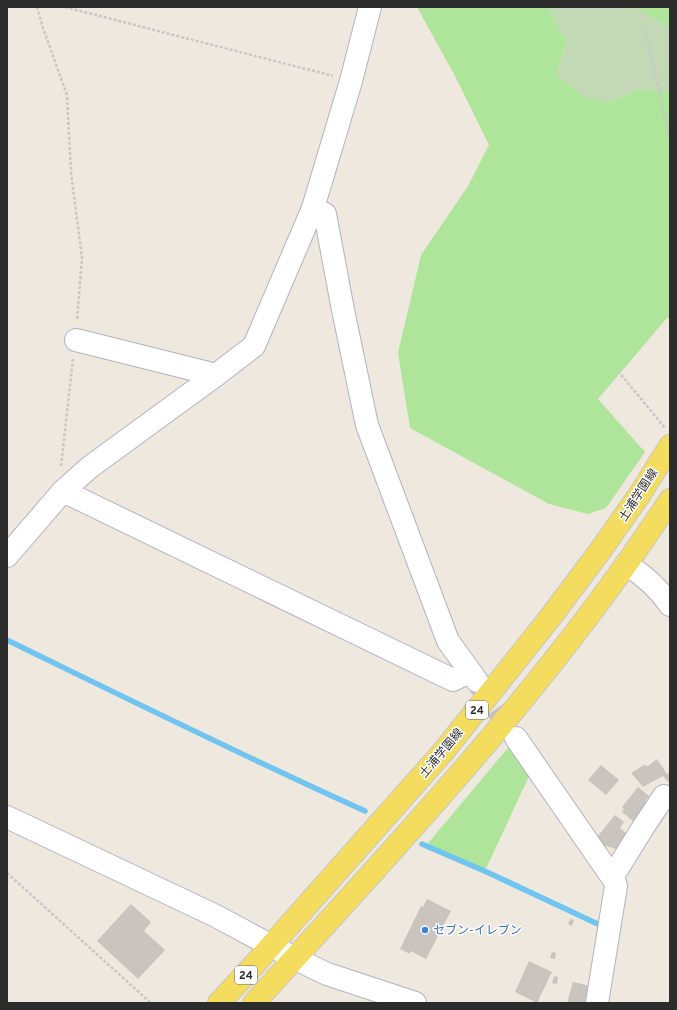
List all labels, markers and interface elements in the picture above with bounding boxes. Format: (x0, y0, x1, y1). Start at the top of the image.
street label: 土浦学園線 (616, 466, 662, 525)
road number: 24 (466, 701, 488, 719)
street label: 土浦学園線 (416, 726, 467, 782)
place label: セブン-イレブン (433, 923, 522, 939)
marker: セブン-イレブン (420, 925, 430, 935)
road number: 24 (235, 966, 257, 984)

